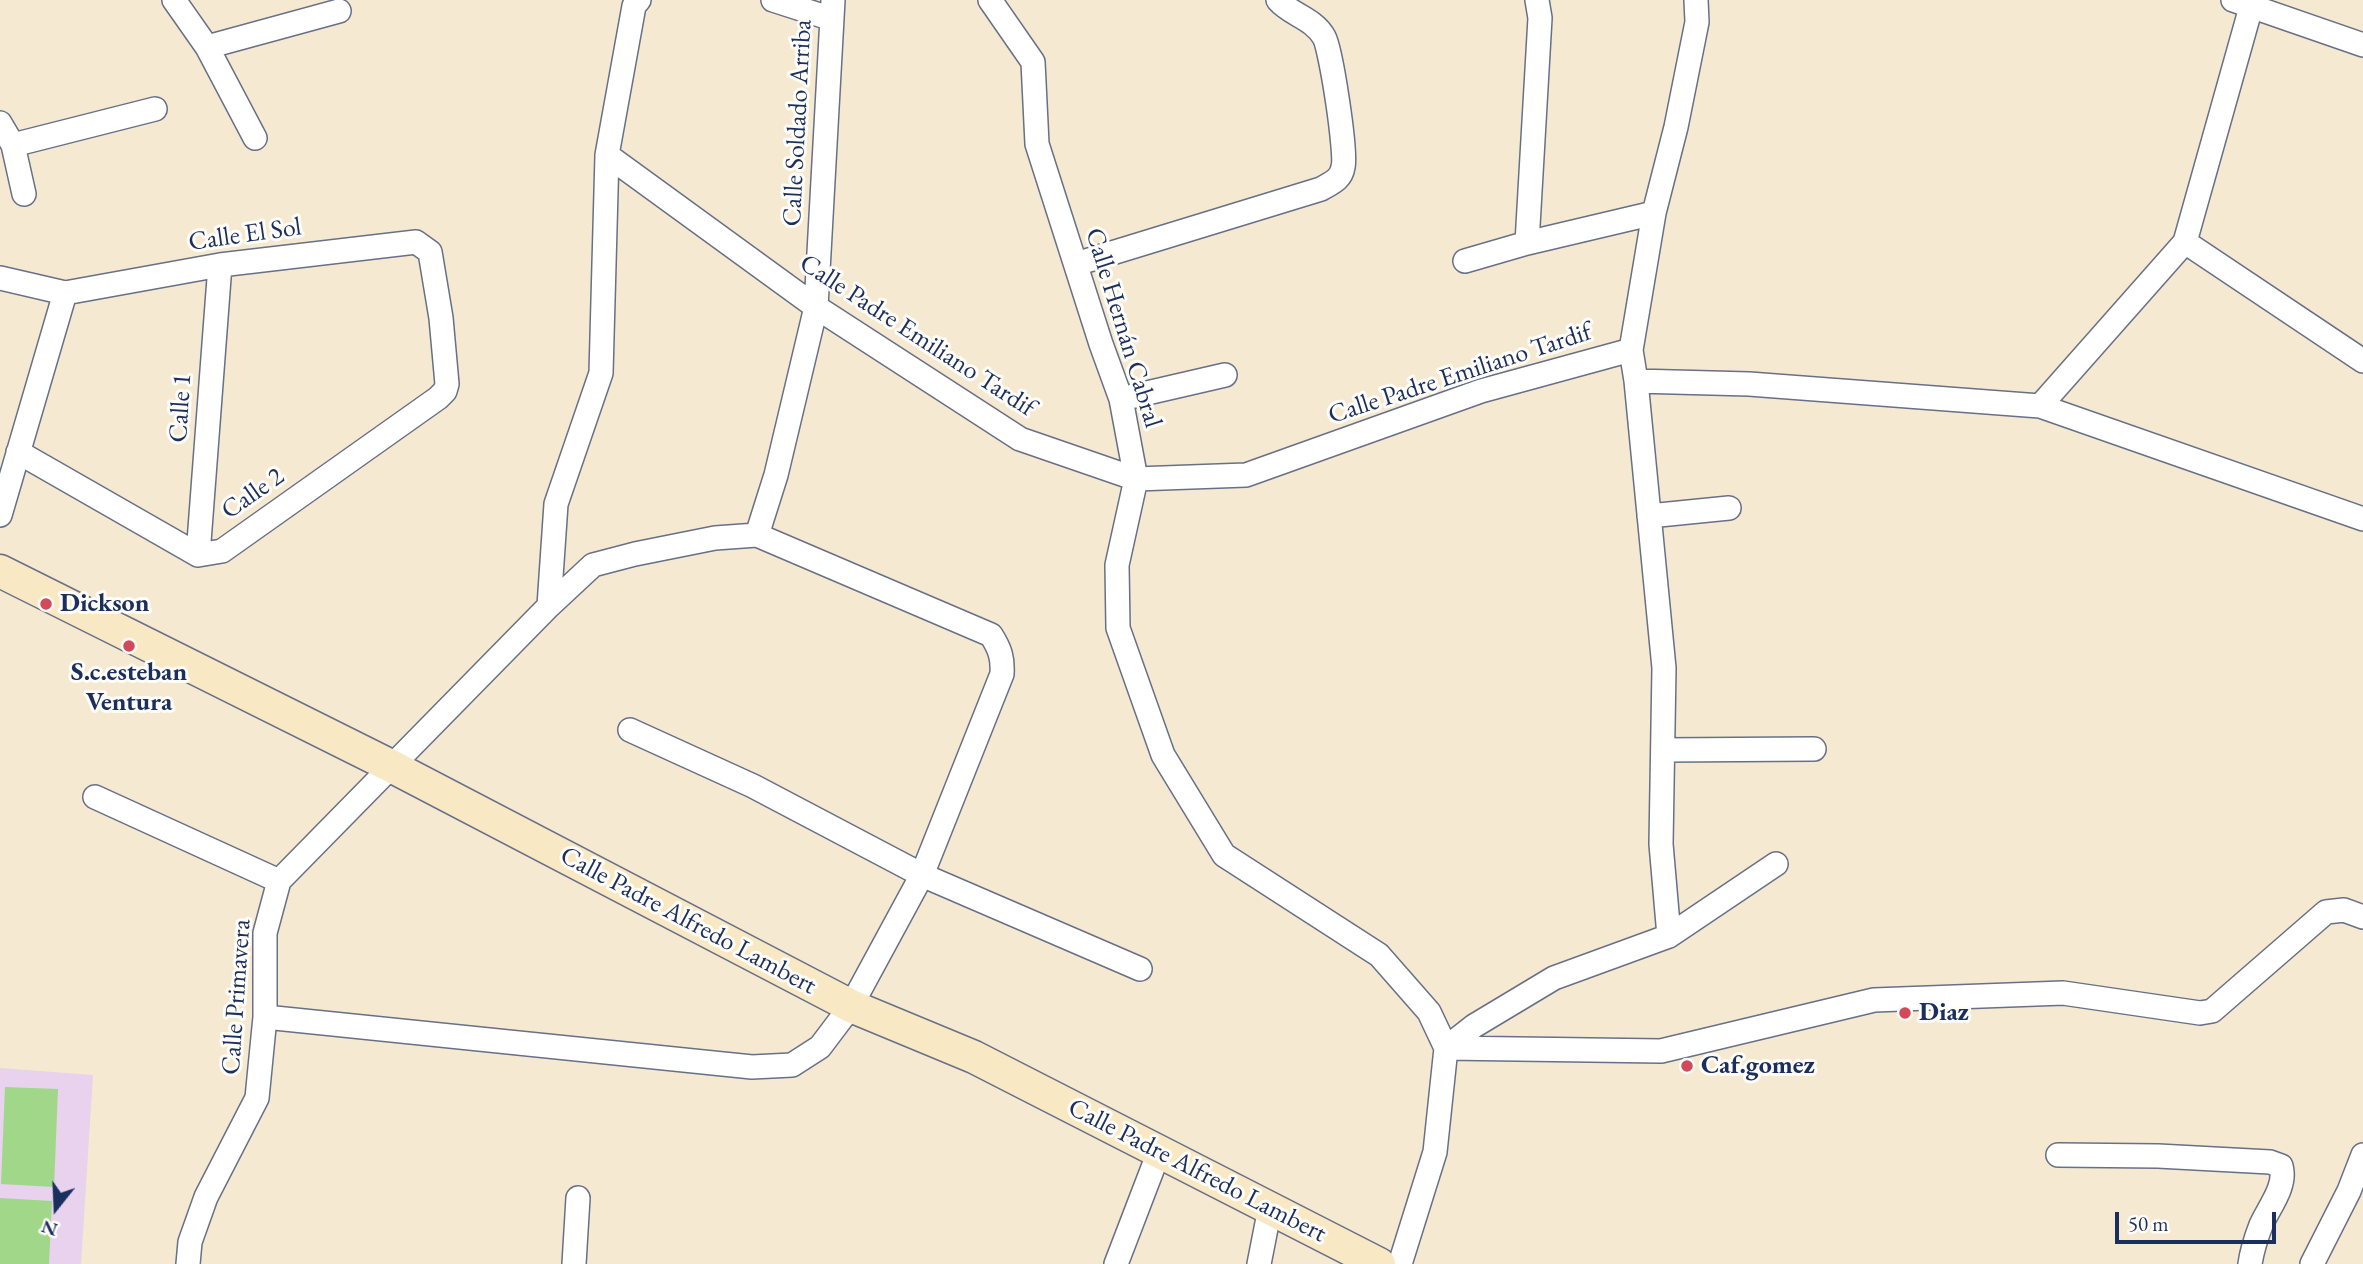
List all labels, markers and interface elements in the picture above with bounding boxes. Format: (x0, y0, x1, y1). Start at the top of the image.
street label: Calle Soldado Arriba (777, 19, 819, 227)
street label: Calle El Sol (187, 212, 303, 258)
street label: Calle Hernán Cabral (1078, 224, 1168, 432)
street label: Calle Padre Emiliano Tardif (793, 248, 1041, 424)
street label: Calle Padre Emiliano Tardif (1324, 317, 1596, 431)
street label: Calle 1 (163, 372, 199, 444)
street label: Calle 2 (216, 461, 290, 527)
place label: Dickson (60, 588, 149, 620)
marker: Dickson (38, 596, 54, 612)
marker: S.c.esteban Ventura (121, 638, 137, 654)
place label: S.c.esteban Ventura (71, 657, 187, 718)
street label: Calle Padre Alfredo Lambert (555, 840, 821, 1002)
street label: Calle Primavera (216, 918, 258, 1076)
place label: Diaz (1919, 997, 1969, 1029)
marker: Diaz (1897, 1005, 1913, 1021)
place label: Caf.gomez (1701, 1050, 1815, 1082)
marker: Caf.gomez (1679, 1058, 1695, 1074)
street label: Calle Padre Alfredo Lambert (1063, 1092, 1331, 1250)
north arrow (21, 1173, 91, 1243)
scale bar (2118, 1198, 2279, 1242)
text: 50 m (2128, 1210, 2169, 1237)
text: N (38, 1214, 61, 1243)

